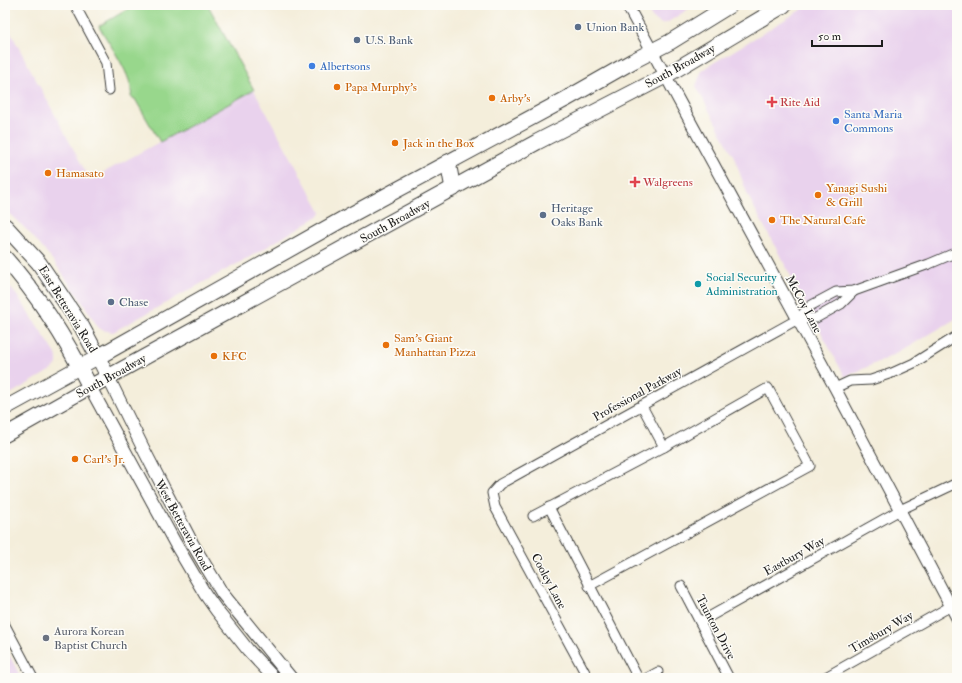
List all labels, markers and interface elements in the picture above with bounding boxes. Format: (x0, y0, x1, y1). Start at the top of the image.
place label: Union Bank (586, 20, 645, 35)
marker: Union Bank (573, 22, 583, 32)
scale bar (812, 22, 882, 48)
text: 50 m (818, 29, 842, 44)
place label: U.S. Bank (365, 33, 413, 48)
marker: U.S. Bank (352, 35, 362, 45)
street label: South Broadway (643, 41, 718, 92)
place label: Albertsons (319, 59, 370, 74)
marker: Albertsons (307, 61, 317, 71)
place label: Papa Murphy's (345, 80, 417, 95)
marker: Papa Murphy's (332, 82, 342, 92)
place label: Arby's (499, 91, 530, 106)
marker: Arby's (487, 93, 497, 103)
place label: Rite Aid (780, 95, 820, 110)
marker: Rite Aid (767, 97, 777, 107)
place label: Santa Maria Commons (844, 107, 903, 136)
marker: Santa Maria Commons (831, 116, 841, 126)
place label: Jack in the Box (402, 136, 475, 151)
marker: Jack in the Box (390, 138, 400, 148)
place label: Hamasato (56, 166, 104, 181)
marker: Hamasato (43, 168, 53, 178)
place label: Walgreens (642, 175, 693, 190)
marker: Walgreens (630, 177, 640, 187)
place label: Yanagi Sushi & Grill (826, 181, 887, 210)
marker: Yanagi Sushi & Grill (813, 190, 823, 200)
street label: South Broadway (358, 196, 433, 247)
place label: Heritage Oaks Bank (551, 201, 603, 230)
marker: Heritage Oaks Bank (538, 210, 548, 220)
place label: The Natural Cafe (780, 213, 866, 228)
marker: The Natural Cafe (767, 215, 777, 225)
street label: East Betteravia Road (35, 263, 100, 356)
place label: Social Security Administration (705, 270, 778, 299)
street label: McCoy Lane (782, 273, 825, 336)
marker: Social Security Administration (693, 279, 703, 289)
place label: Chase (119, 295, 148, 310)
marker: Chase (106, 297, 116, 307)
place label: Sam's Giant Manhattan Pizza (394, 331, 477, 360)
marker: Sam's Giant Manhattan Pizza (381, 340, 391, 350)
place label: KFC (222, 349, 247, 364)
street label: South Broadway (74, 351, 149, 402)
marker: KFC (209, 351, 219, 361)
street label: Professional Parkway (590, 364, 685, 425)
place label: Carl's Jr. (83, 452, 125, 467)
marker: Carl's Jr. (70, 454, 80, 464)
street label: West Betteravia Road (151, 476, 214, 574)
street label: Eastbury Way (761, 533, 828, 579)
street label: Cooley Lane (528, 551, 569, 612)
street label: Taunton Drive (692, 593, 739, 662)
street label: Timsbury Way (847, 608, 916, 657)
place label: Aurora Korean Baptist Church (53, 624, 128, 653)
marker: Aurora Korean Baptist Church (41, 633, 51, 643)

